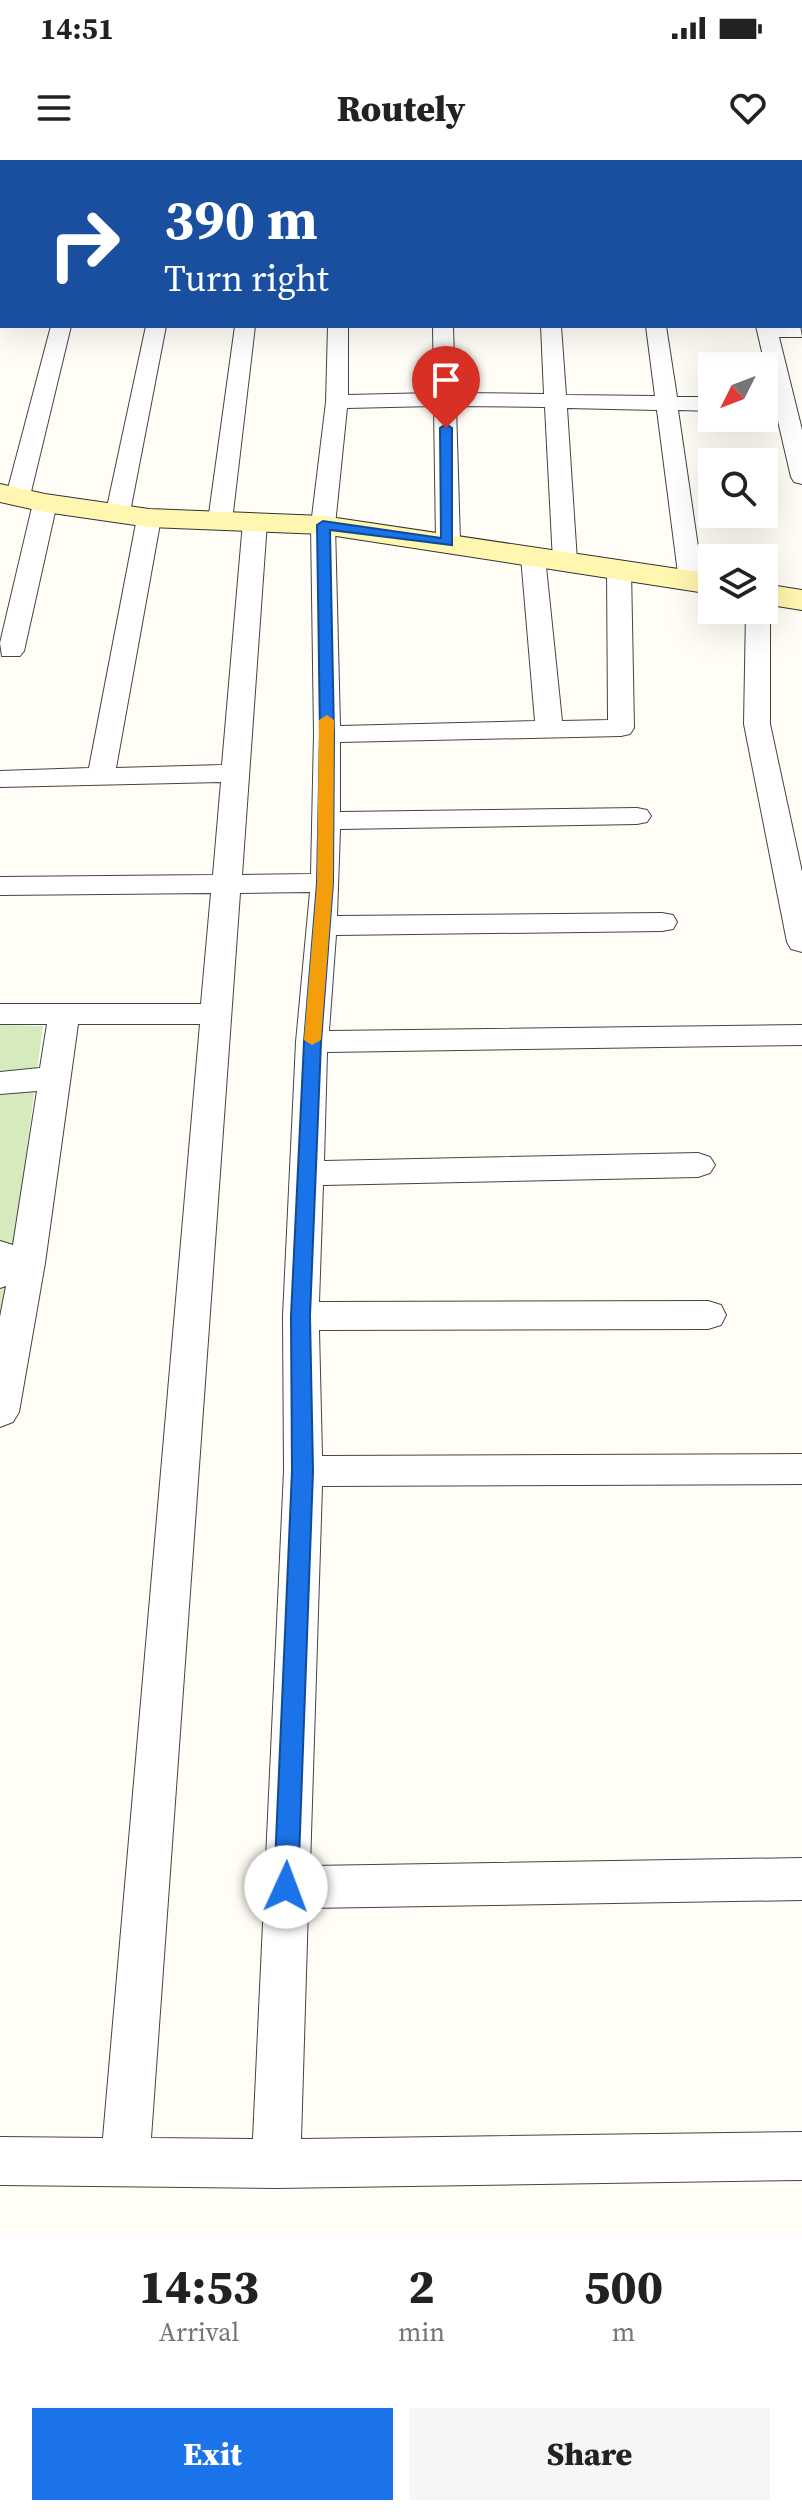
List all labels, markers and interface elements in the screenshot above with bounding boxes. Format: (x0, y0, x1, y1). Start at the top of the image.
text: 14:51 (40, 8, 114, 49)
text: Routely (337, 84, 465, 133)
icon: menu (32, 86, 76, 130)
icon: heart (726, 86, 770, 130)
text: 390 m (164, 181, 318, 258)
icon: right (32, 192, 136, 296)
text: Turn right (164, 254, 329, 303)
pin (412, 346, 480, 428)
north arrow (698, 352, 778, 432)
map controls (698, 352, 778, 624)
icon: arrive (424, 358, 468, 402)
button: search (698, 448, 778, 528)
button: layers (698, 544, 778, 624)
position arrow (244, 1845, 328, 1929)
text: 14:53 (139, 2253, 259, 2319)
text: 2 (408, 2253, 435, 2319)
text: 500 (584, 2253, 663, 2319)
text: Arrival (159, 2314, 239, 2350)
text: min (398, 2314, 445, 2350)
text: m (612, 2314, 635, 2350)
button: Exit (32, 2408, 393, 2500)
button: Share (409, 2408, 770, 2500)

